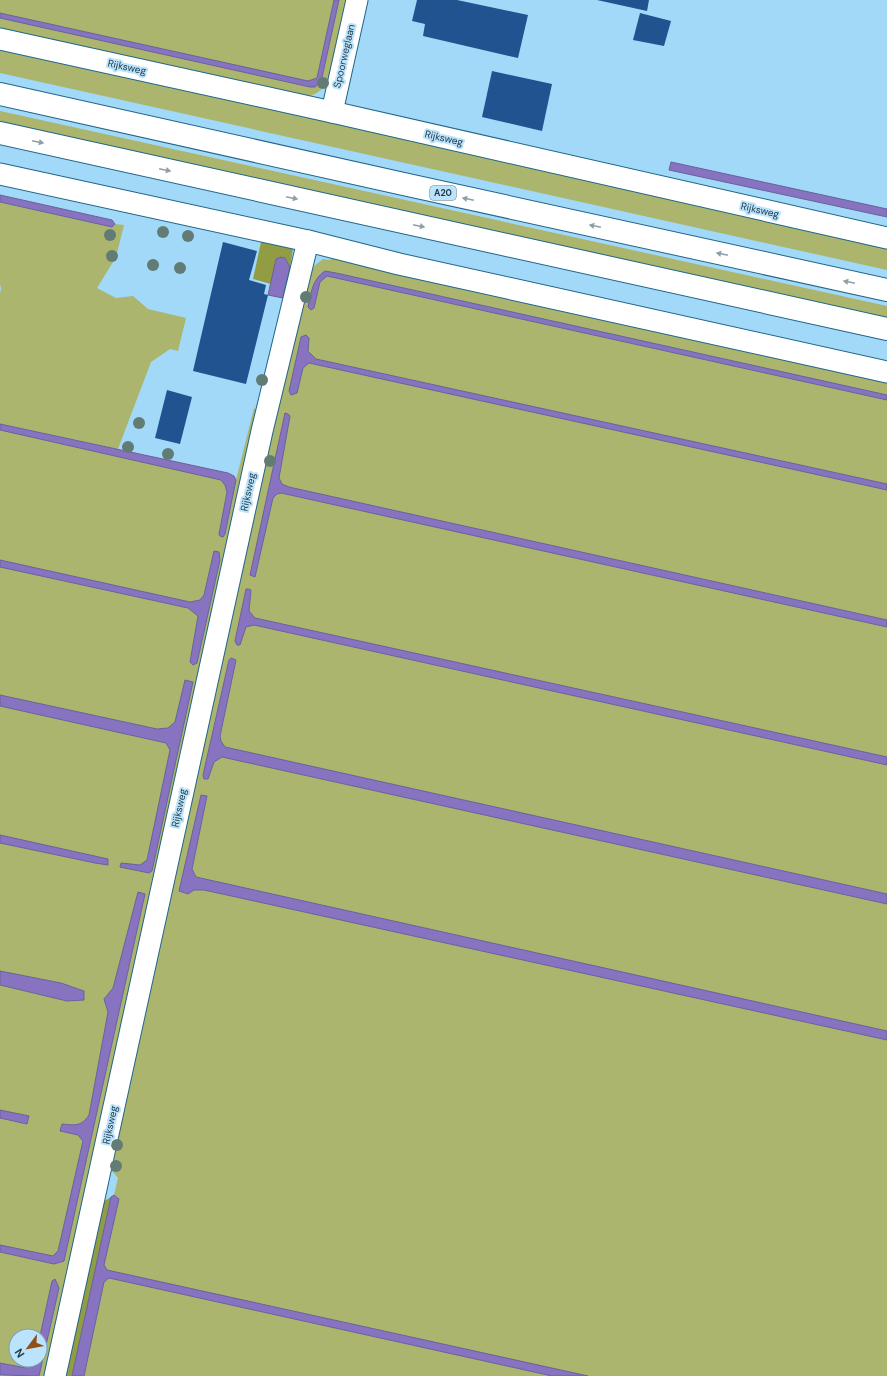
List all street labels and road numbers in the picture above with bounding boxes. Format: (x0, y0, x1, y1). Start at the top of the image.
street label: Spoorweglaan (330, 23, 358, 89)
street label: Rijksweg (107, 57, 148, 78)
street label: Rijksweg (424, 127, 465, 149)
road number: A20 (430, 186, 456, 200)
street label: Rijksweg (740, 199, 781, 221)
street label: Rijksweg (238, 471, 259, 512)
street label: Rijksweg (169, 787, 190, 828)
street label: Rijksweg (100, 1104, 121, 1145)

